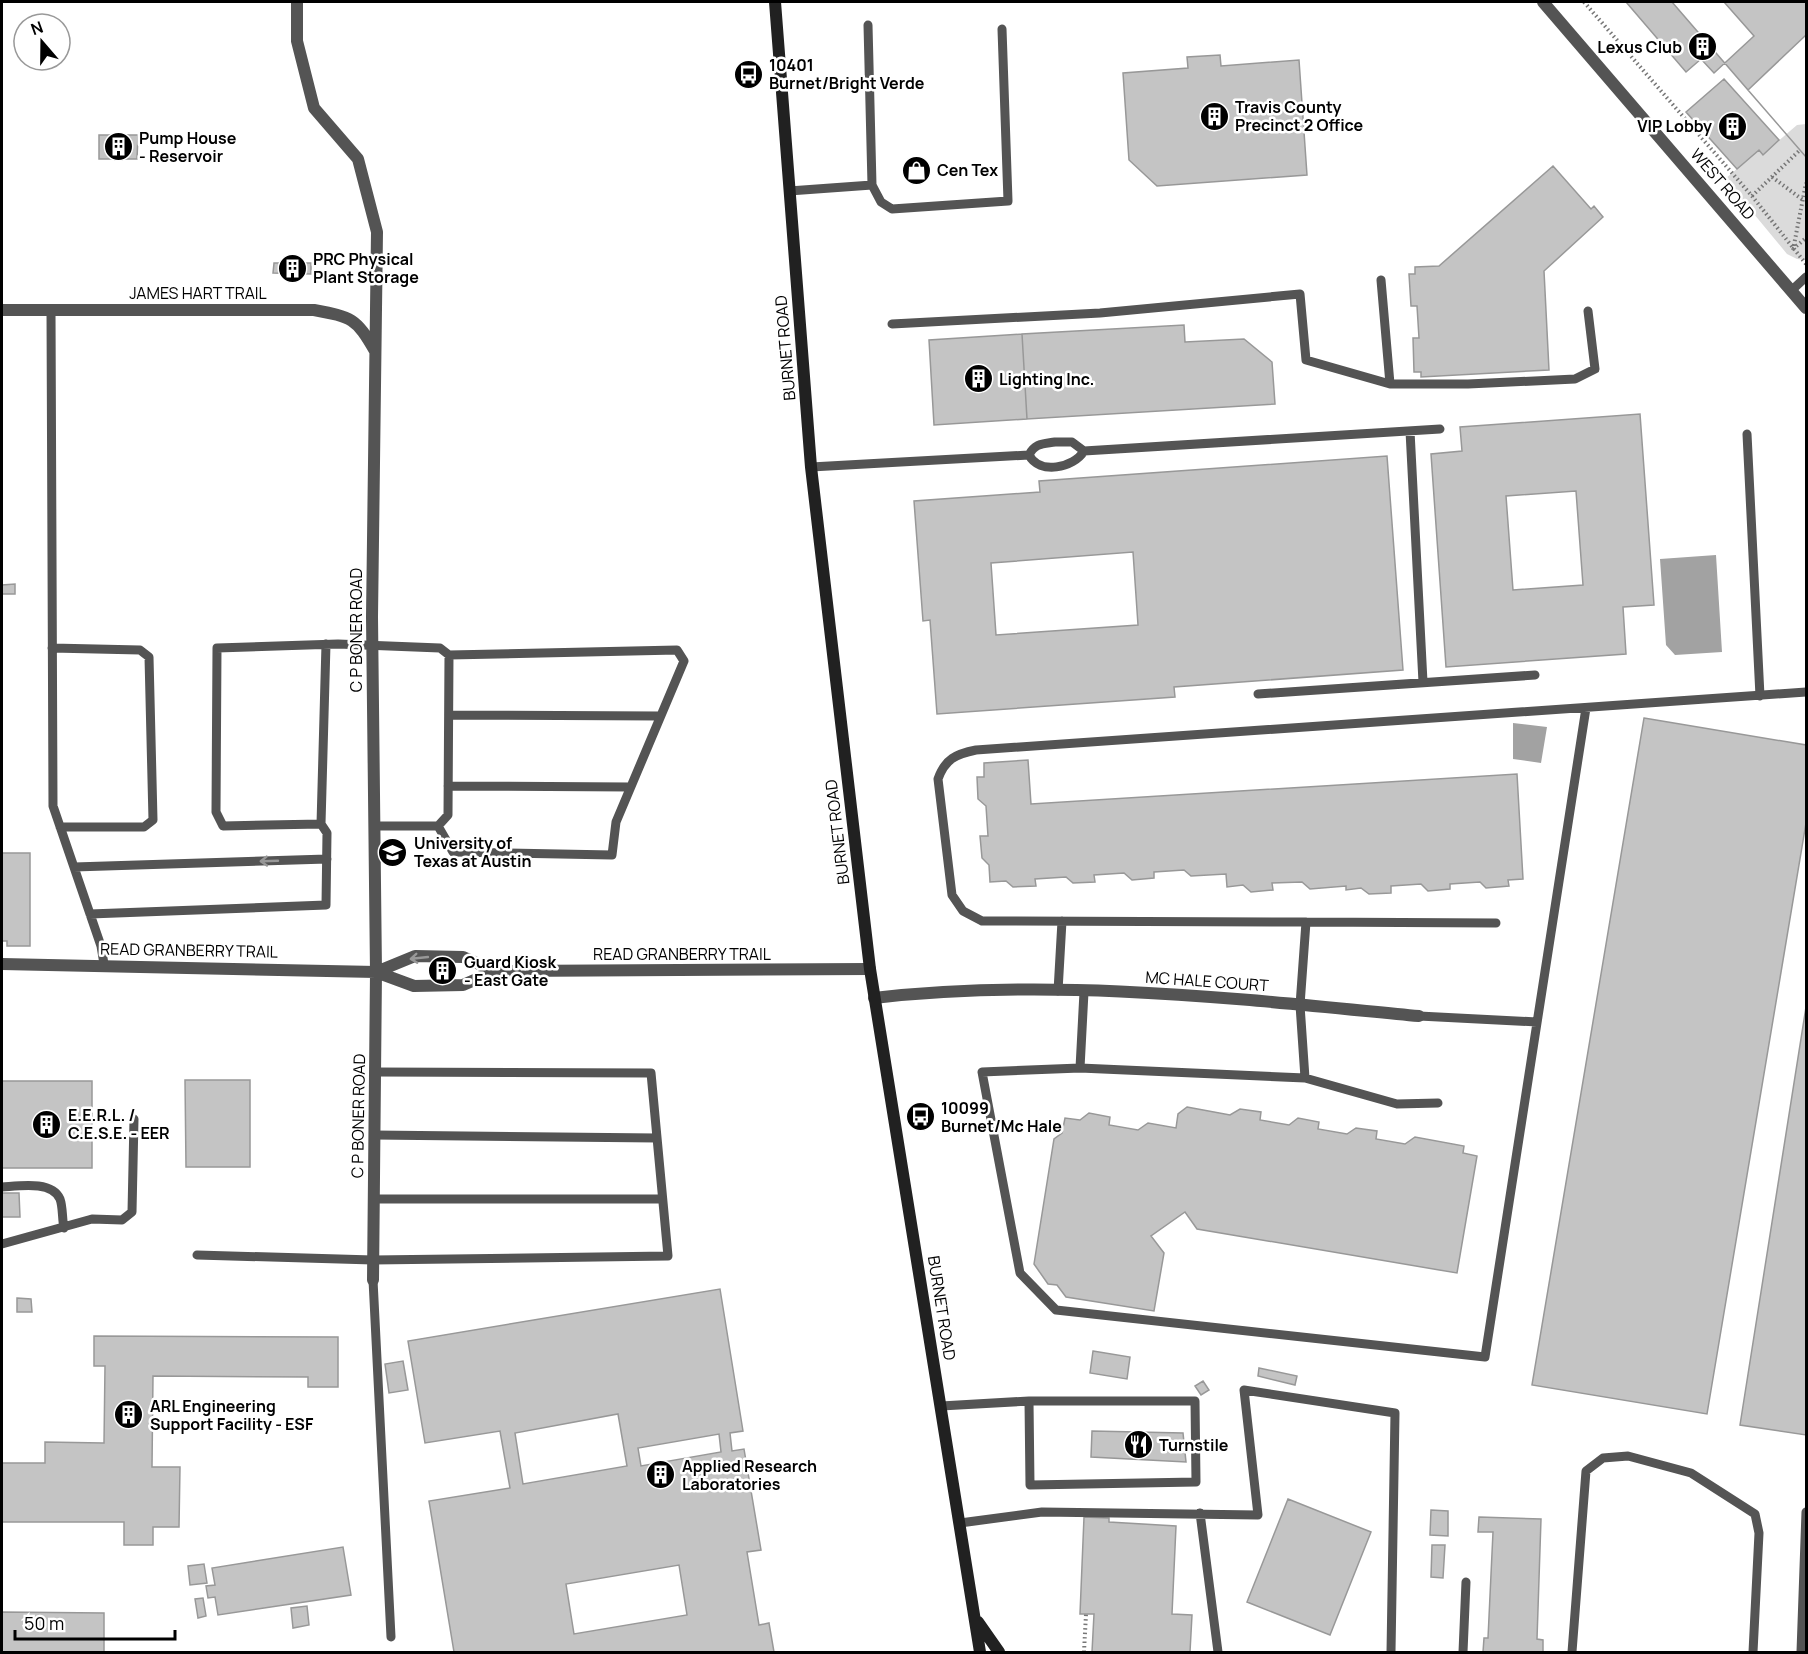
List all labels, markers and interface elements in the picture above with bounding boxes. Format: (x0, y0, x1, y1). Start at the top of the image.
north arrow (12, 12, 72, 72)
text: N (28, 16, 46, 40)
building icon: Lexus Club (1687, 31, 1719, 63)
place label: Lexus Club (1597, 36, 1682, 58)
place label: 10401 Burnet/Bright Verde (769, 54, 925, 94)
bus stop icon: 10401 Burnet/Bright Verde (732, 58, 764, 90)
place label: Travis County Precinct 2 Office (1235, 96, 1364, 136)
building icon: Travis County Precinct 2 Office (1198, 100, 1230, 132)
building icon: VIP Lobby (1717, 110, 1749, 142)
place label: VIP Lobby (1637, 115, 1712, 137)
place label: Pump House - Reservoir (139, 127, 237, 167)
building icon: Pump House - Reservoir (102, 131, 134, 163)
street label: WEST ROAD (1686, 144, 1760, 225)
shop icon: Cen Tex (900, 154, 932, 186)
place label: Cen Tex (937, 159, 998, 181)
place label: PRC Physical Plant Storage (313, 248, 419, 288)
building icon: PRC Physical Plant Storage (276, 252, 308, 284)
street label: JAMES HART TRAIL (129, 282, 267, 304)
street label: BURNET ROAD (769, 294, 801, 402)
building icon: Lighting Inc. (962, 363, 994, 395)
place label: Lighting Inc. (999, 368, 1094, 390)
street label: C P BONER ROAD (345, 568, 367, 692)
street label: BURNET ROAD (820, 778, 854, 886)
place label: University of Texas at Austin (414, 832, 532, 872)
school or university icon: University of Texas at Austin (377, 836, 409, 868)
one-way arrow (259, 855, 279, 866)
street label: READ GRANBERRY TRAIL (100, 937, 278, 963)
street label: READ GRANBERRY TRAIL (593, 943, 771, 965)
place label: Guard Kiosk - East Gate (464, 951, 556, 991)
one-way arrow (410, 952, 429, 963)
building icon: Guard Kiosk - East Gate (427, 955, 459, 987)
street label: MC HALE COURT (1145, 966, 1270, 996)
street label: C P BONER ROAD (346, 1053, 370, 1178)
place label: 10099 Burnet/Mc Hale (941, 1097, 1062, 1137)
bus stop icon: 10099 Burnet/Mc Hale (904, 1101, 936, 1133)
place label: E.E.R.L. / C.E.S.E. - EER (68, 1104, 170, 1144)
building icon: E.E.R.L. / C.E.S.E. - EER (31, 1108, 63, 1140)
street label: BURNET ROAD (923, 1254, 961, 1362)
place label: ARL Engineering Support Facility - ESF (150, 1395, 314, 1435)
building icon: ARL Engineering Support Facility - ESF (113, 1399, 145, 1431)
restaurant icon: Turnstile (1122, 1429, 1154, 1461)
place label: Turnstile (1159, 1434, 1229, 1456)
place label: Applied Research Laboratories (682, 1455, 817, 1495)
building icon: Applied Research Laboratories (645, 1459, 677, 1491)
scale bar (15, 1603, 176, 1641)
text: 50 m (24, 1611, 64, 1635)

